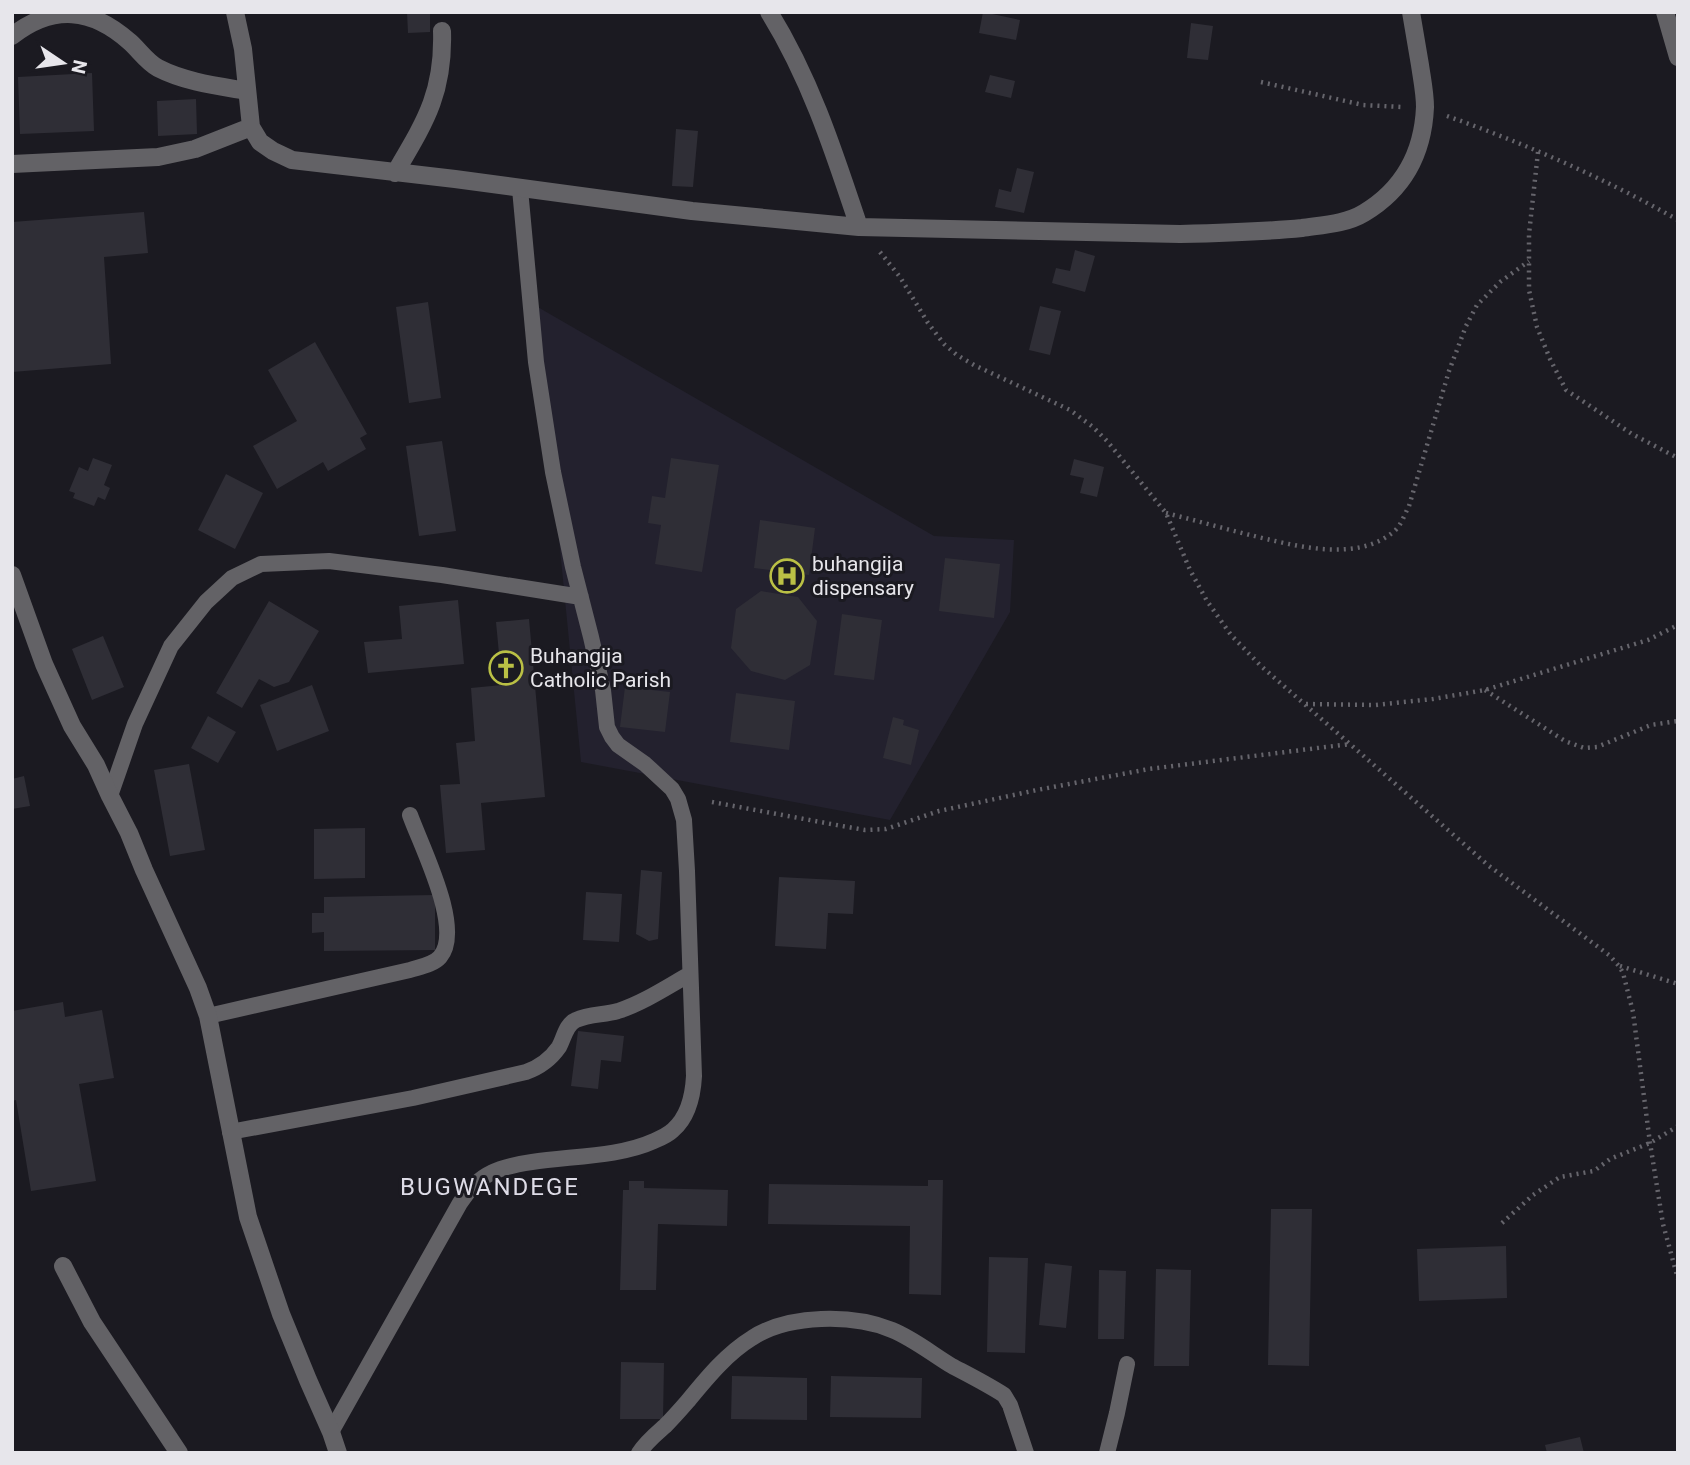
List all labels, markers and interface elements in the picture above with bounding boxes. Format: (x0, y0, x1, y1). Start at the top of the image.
north arrow (28, 28, 98, 98)
text: N (66, 58, 92, 76)
place label: buhangija dispensary (812, 552, 914, 600)
hospital icon: buhangija dispensary (768, 557, 806, 595)
place label: Buhangija Catholic Parish (530, 644, 671, 692)
church icon: Buhangija Catholic Parish (487, 649, 525, 687)
district label: BUGWANDEGE (400, 1173, 580, 1201)

